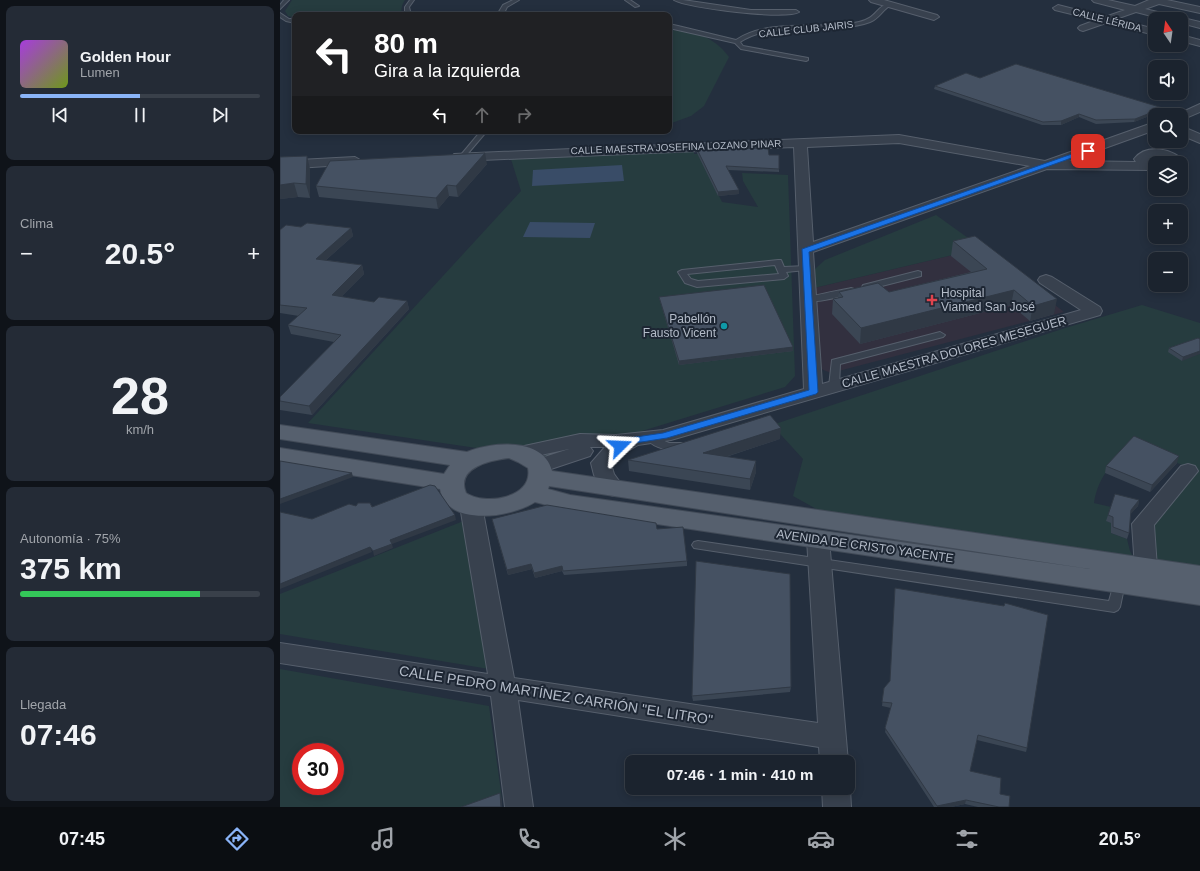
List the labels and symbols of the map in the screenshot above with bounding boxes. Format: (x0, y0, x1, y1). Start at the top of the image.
street label: CALLE LÉRIDA (1071, 5, 1143, 34)
north arrow (1148, 12, 1188, 52)
street label: CALLE CLUB JAIRIS (758, 19, 854, 39)
pin (1071, 134, 1105, 168)
street label: CALLE MAESTRA JOSEFINA LOZANO PINAR (571, 138, 781, 156)
place label: Hospital Viamed San José (941, 286, 1035, 314)
marker: Hospital Viamed San José (926, 294, 938, 306)
place label: Pabellón Fausto Vicent (643, 312, 717, 340)
street label: CALLE MAESTRA DOLORES MESEGUER (840, 313, 1068, 391)
marker: Pabellón Fausto Vicent (719, 321, 729, 331)
position arrow (599, 425, 641, 467)
street label: AVENIDA DE CRISTO YACENTE (776, 527, 954, 565)
street label: CALLE PEDRO MARTÍNEZ CARRIÓN "EL LITRO" (398, 662, 714, 728)
speed limit sign: 30 (292, 743, 344, 795)

